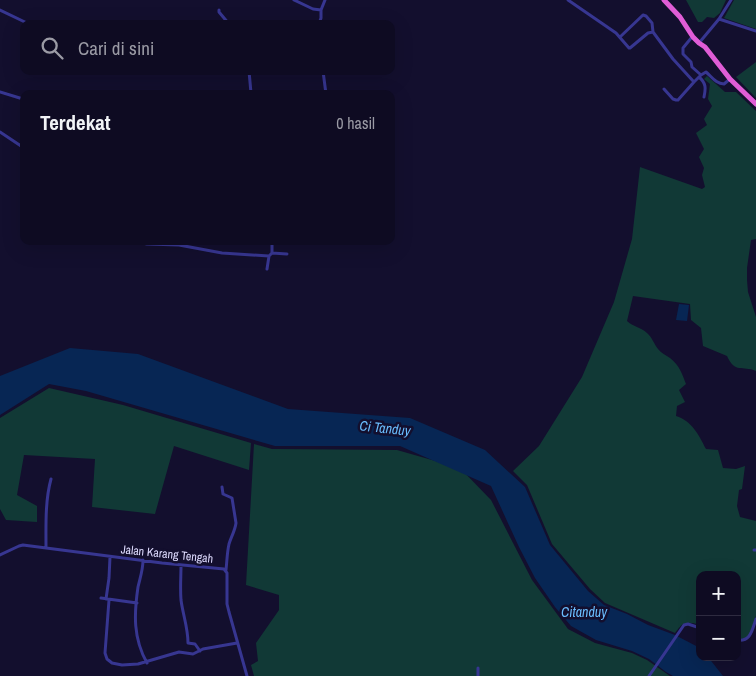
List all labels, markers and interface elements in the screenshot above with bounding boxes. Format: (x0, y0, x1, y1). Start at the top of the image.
search box (20, 20, 395, 75)
icon: search (38, 34, 66, 62)
text: Cari di sini (78, 35, 154, 61)
text: Terdekat (40, 108, 111, 137)
text: 0 hasil (336, 112, 375, 134)
water label: Ci Tanduy (359, 416, 413, 440)
street label: Jalan Karang Tengah (120, 541, 214, 567)
map controls (696, 571, 741, 661)
button: + (696, 571, 741, 616)
water label: Citanduy (561, 603, 608, 621)
button: − (696, 616, 741, 661)

